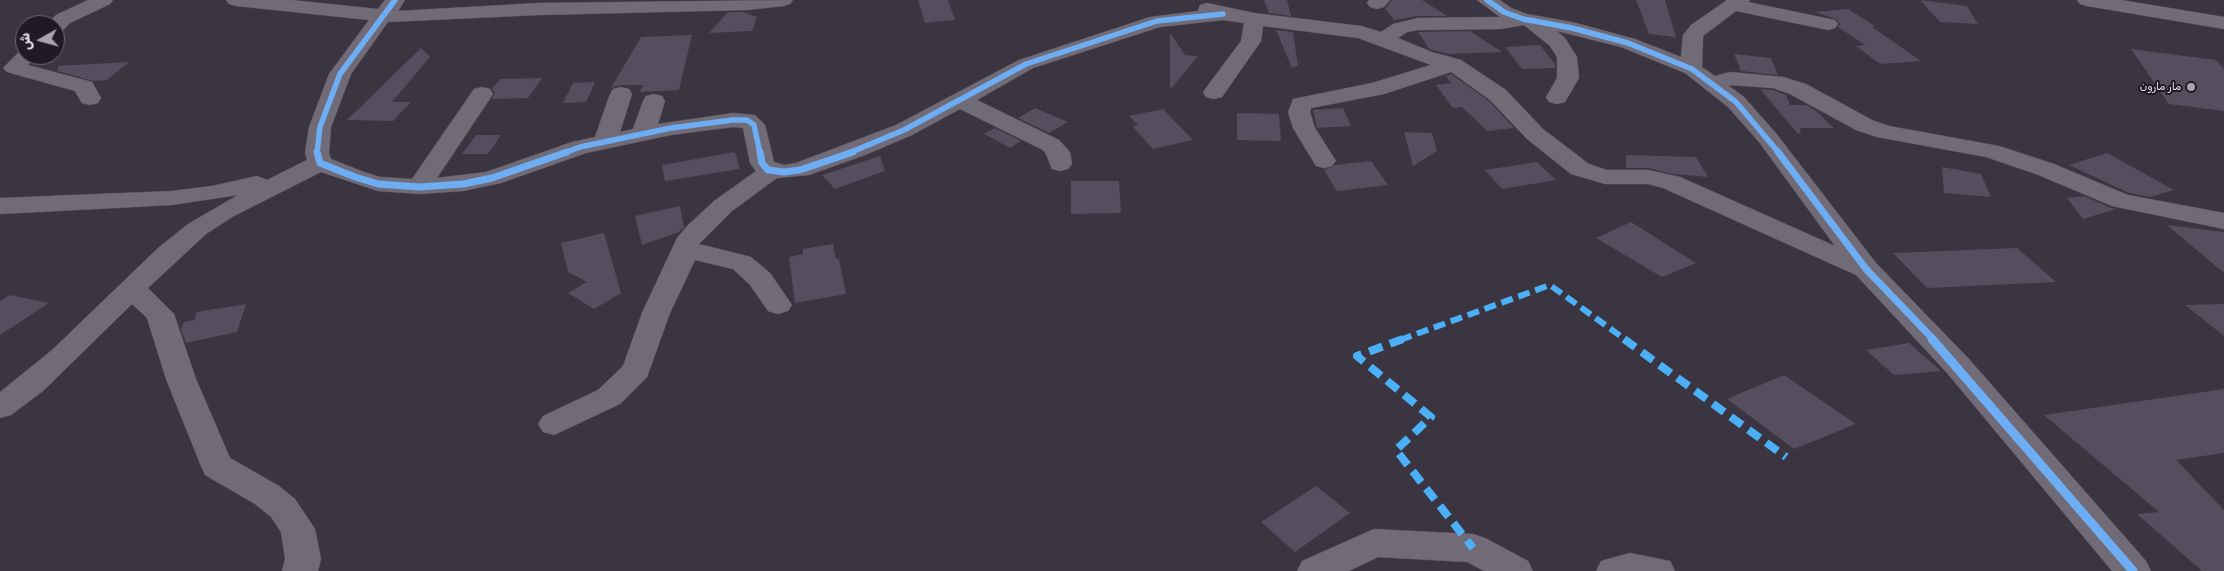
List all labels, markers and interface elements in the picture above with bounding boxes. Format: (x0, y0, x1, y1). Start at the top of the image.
north arrow (15, 15, 65, 65)
text: ش (16, 32, 35, 52)
place label: مار مارون (2140, 80, 2181, 94)
marker: مار مارون (2185, 81, 2197, 93)

